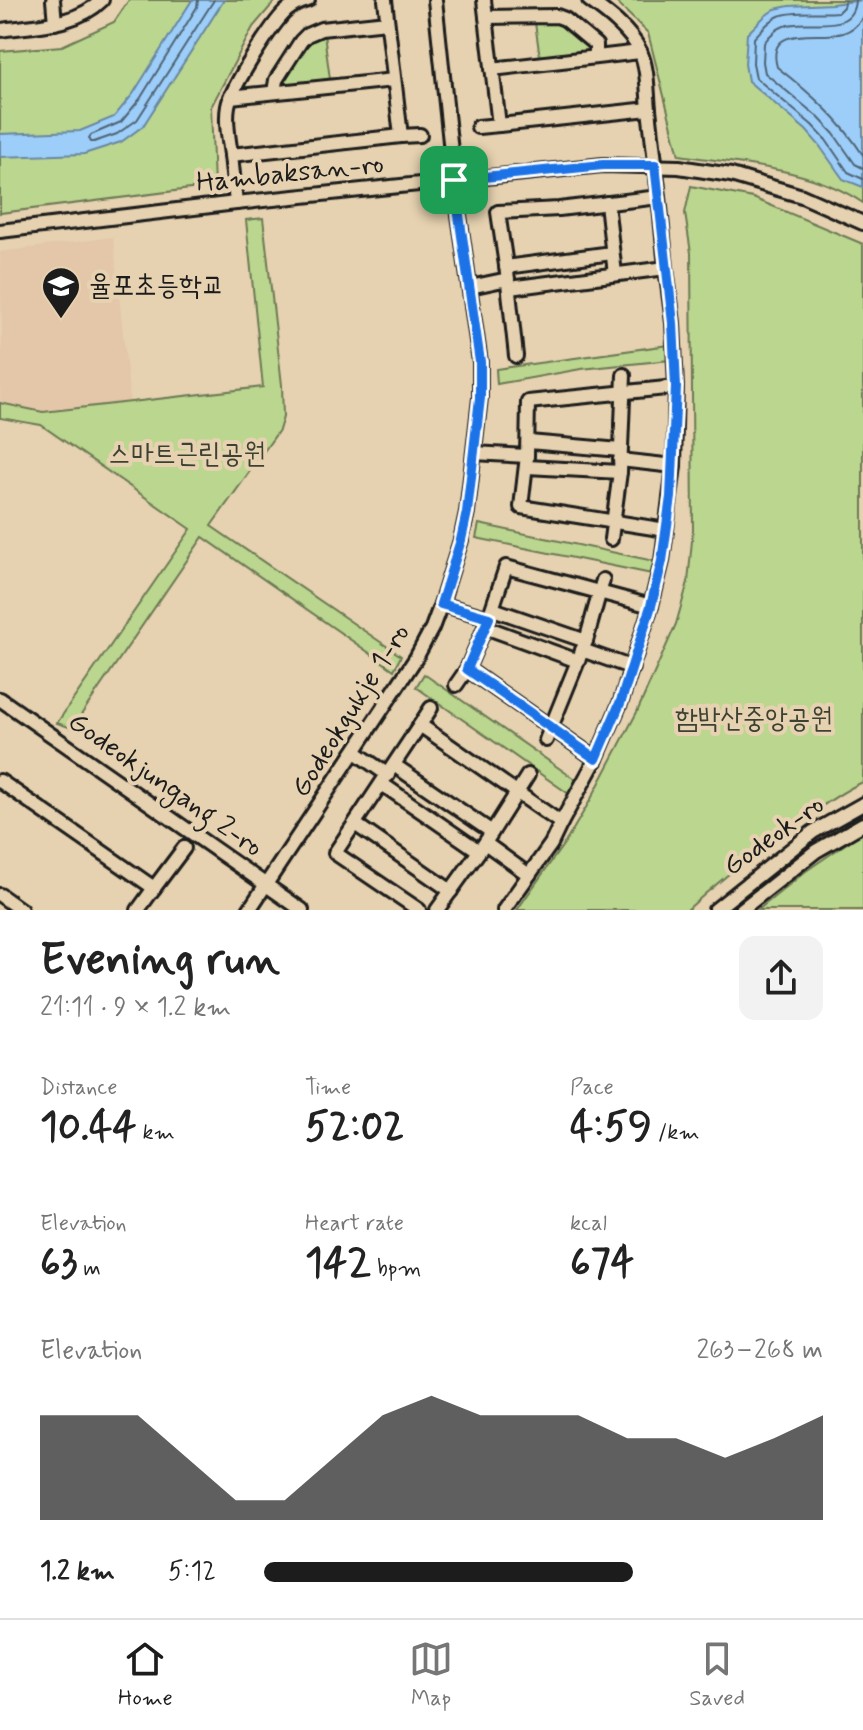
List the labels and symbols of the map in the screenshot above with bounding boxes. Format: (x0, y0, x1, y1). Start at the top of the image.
street label: Hambaksan-ro (194, 146, 386, 202)
pin (420, 146, 488, 214)
school or university icon: 율포초등학교 (40, 265, 82, 320)
place label: 율포초등학교 (89, 268, 224, 305)
park label: 스마트근린공원 (108, 436, 266, 473)
street label: Godeokgukje 1-ro (283, 617, 419, 805)
park label: 함박산중앙공원 (675, 701, 833, 738)
street label: Godeokjungang 2-ro (58, 704, 270, 869)
street label: Godeok-ro (716, 787, 832, 885)

